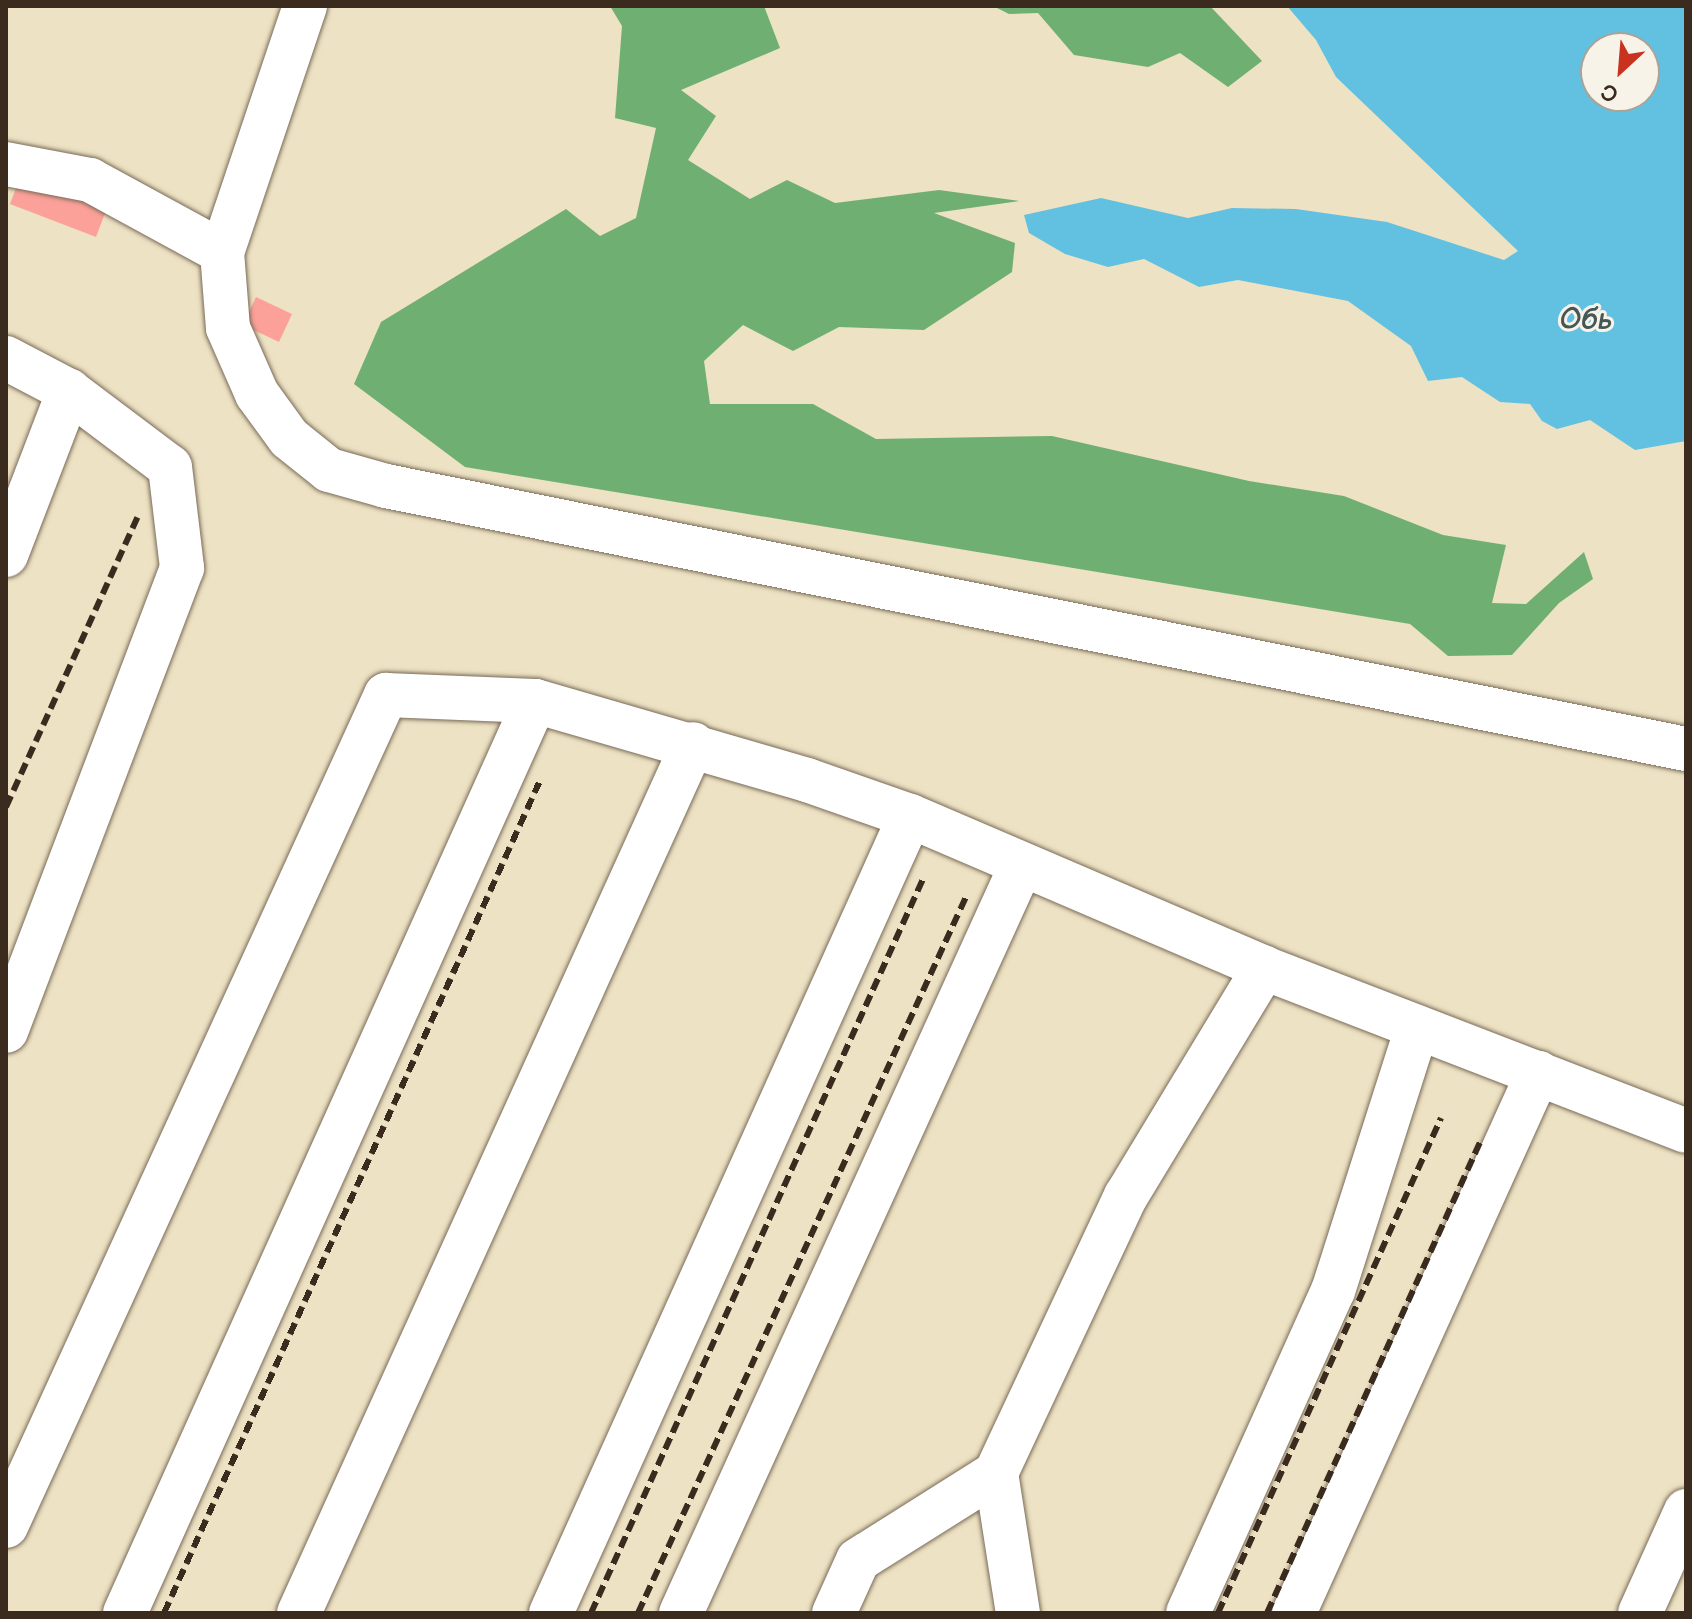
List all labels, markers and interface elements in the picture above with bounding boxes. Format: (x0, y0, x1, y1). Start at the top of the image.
north arrow (1580, 32, 1660, 112)
text: С (1597, 77, 1623, 108)
water label: Обь (1560, 302, 1612, 338)

